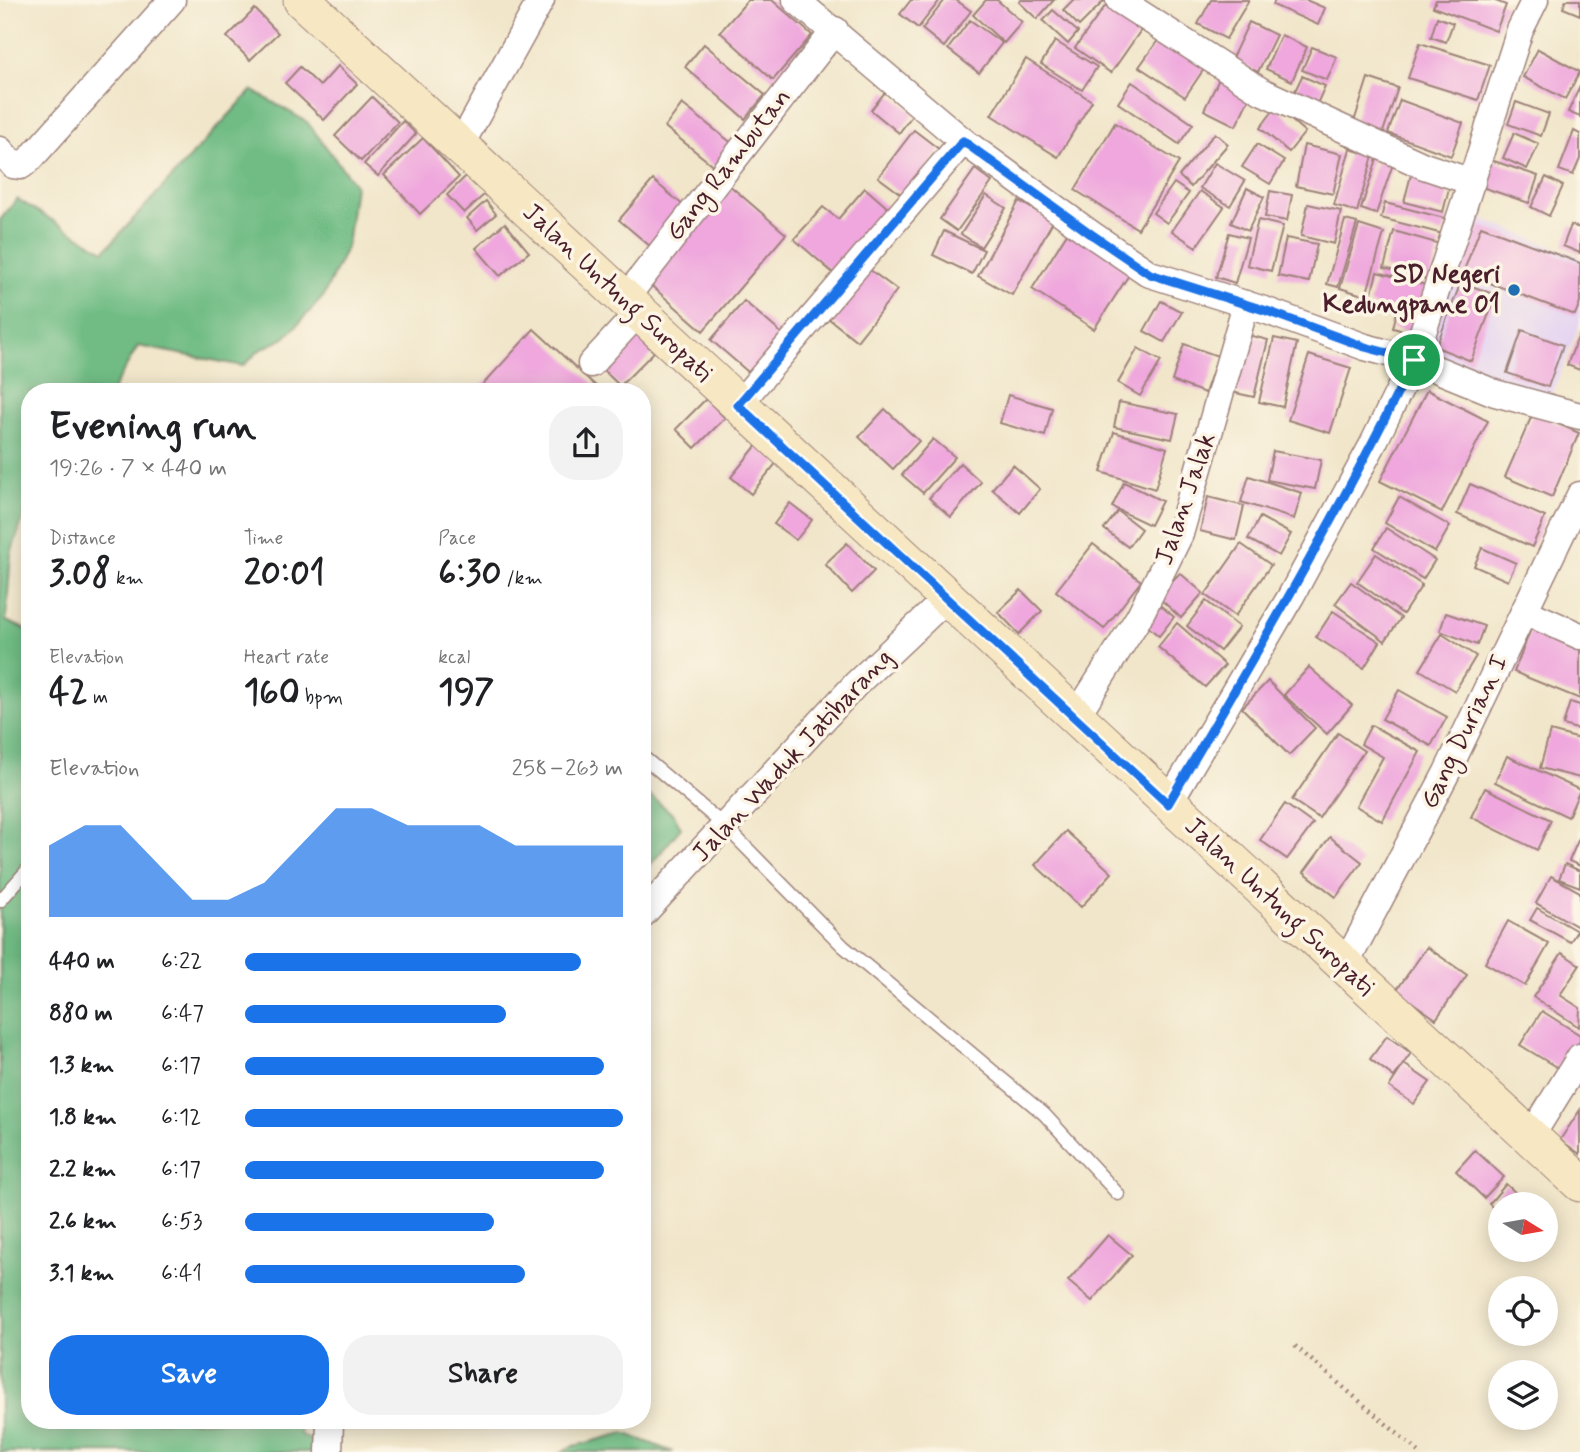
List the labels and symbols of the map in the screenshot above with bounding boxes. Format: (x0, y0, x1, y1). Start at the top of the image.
street label: Gang Rambutan (659, 82, 801, 250)
street label: Jalan Untung Suropati (513, 196, 719, 392)
place label: SD Negeri Kedungpane 01 (1323, 258, 1500, 323)
marker: SD Negeri Kedungpane 01 (1506, 282, 1522, 298)
pin (1384, 330, 1444, 390)
street label: Jalan Jalak (1147, 428, 1225, 570)
street label: Jalan Waduk Jatibarang (685, 642, 901, 870)
street label: Gang Durian I (1413, 649, 1519, 816)
street label: Jalan Untung Suropati (1175, 810, 1381, 1006)
north arrow (1488, 1192, 1558, 1262)

